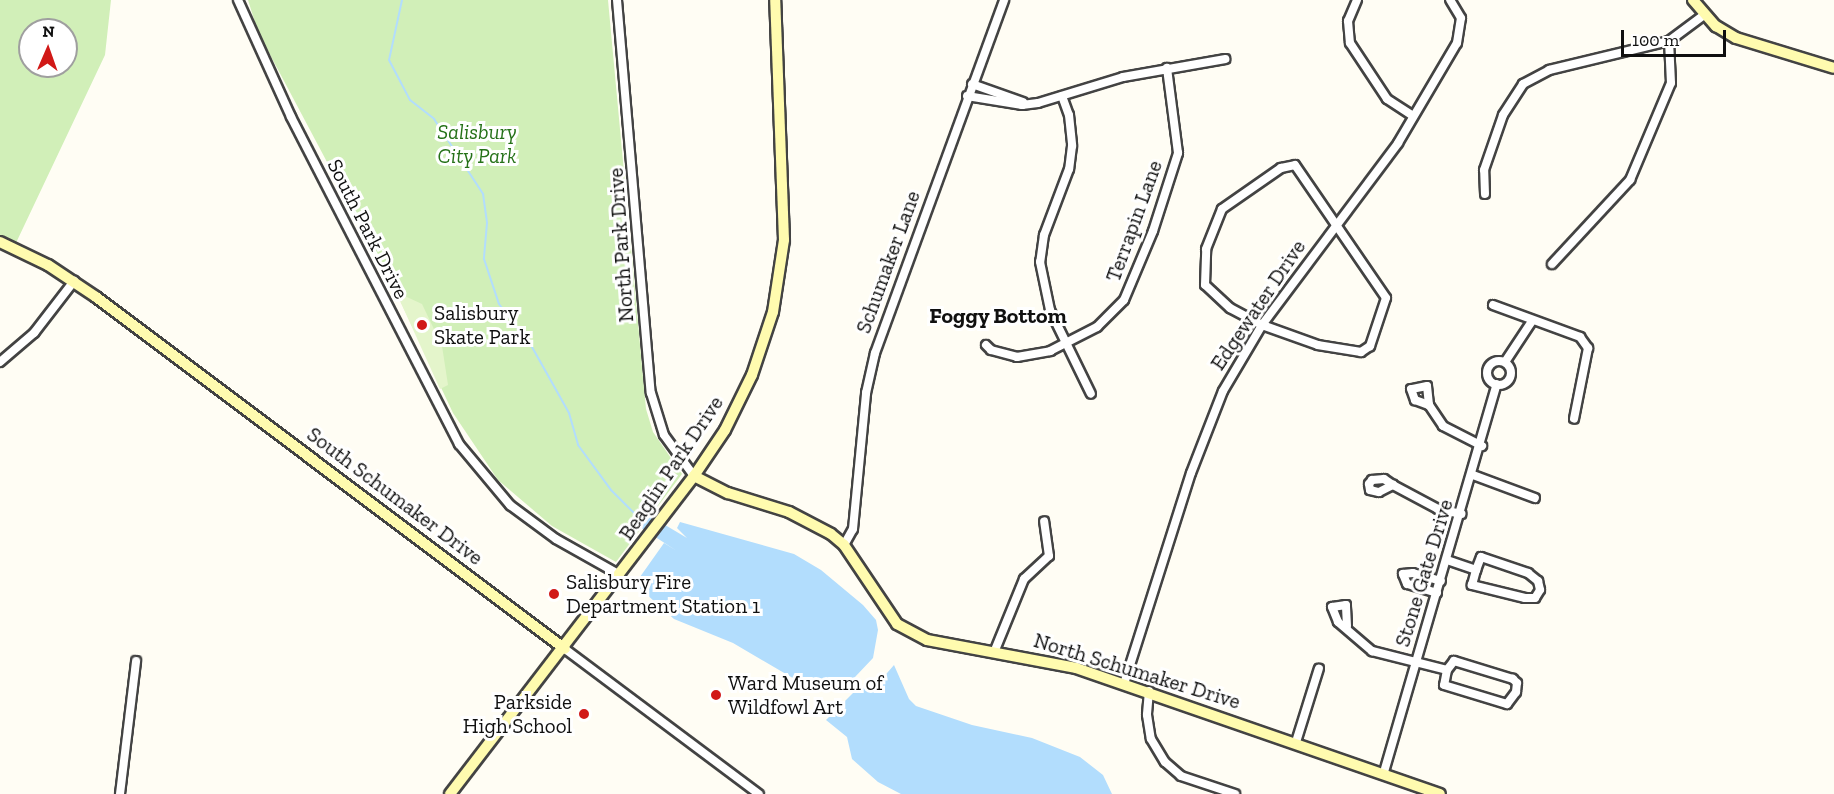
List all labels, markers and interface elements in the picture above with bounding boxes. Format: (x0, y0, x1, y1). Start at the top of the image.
north arrow (18, 18, 78, 78)
scale bar (1624, 18, 1729, 56)
text: N (42, 22, 55, 41)
text: 100 m (1632, 29, 1679, 51)
park label: Salisbury City Park (437, 119, 517, 169)
street label: South Park Drive (322, 155, 414, 303)
street label: Terrapin Lane (1100, 157, 1168, 285)
street label: North Park Drive (603, 167, 639, 323)
street label: Schumaker Lane (850, 187, 926, 337)
street label: Edgewater Drive (1205, 235, 1311, 375)
place label: Salisbury Skate Park (434, 300, 530, 350)
district label: Foggy Bottom (929, 303, 1067, 329)
marker: Salisbury Skate Park (415, 318, 429, 332)
street label: Beaglin Park Drive (613, 391, 729, 545)
street label: South Schumaker Drive (302, 421, 488, 571)
street label: Stone Gate Drive (1390, 496, 1458, 650)
place label: Salisbury Fire Department Station 1 (566, 569, 760, 619)
marker: Salisbury Fire Department Station 1 (547, 587, 561, 601)
street label: North Schumaker Drive (1030, 628, 1244, 714)
place label: Ward Museum of Wildfowl Art (728, 670, 883, 720)
marker: Ward Museum of Wildfowl Art (709, 688, 723, 702)
place label: Parkside High School (462, 689, 572, 739)
marker: Parkside High School (577, 707, 591, 721)

